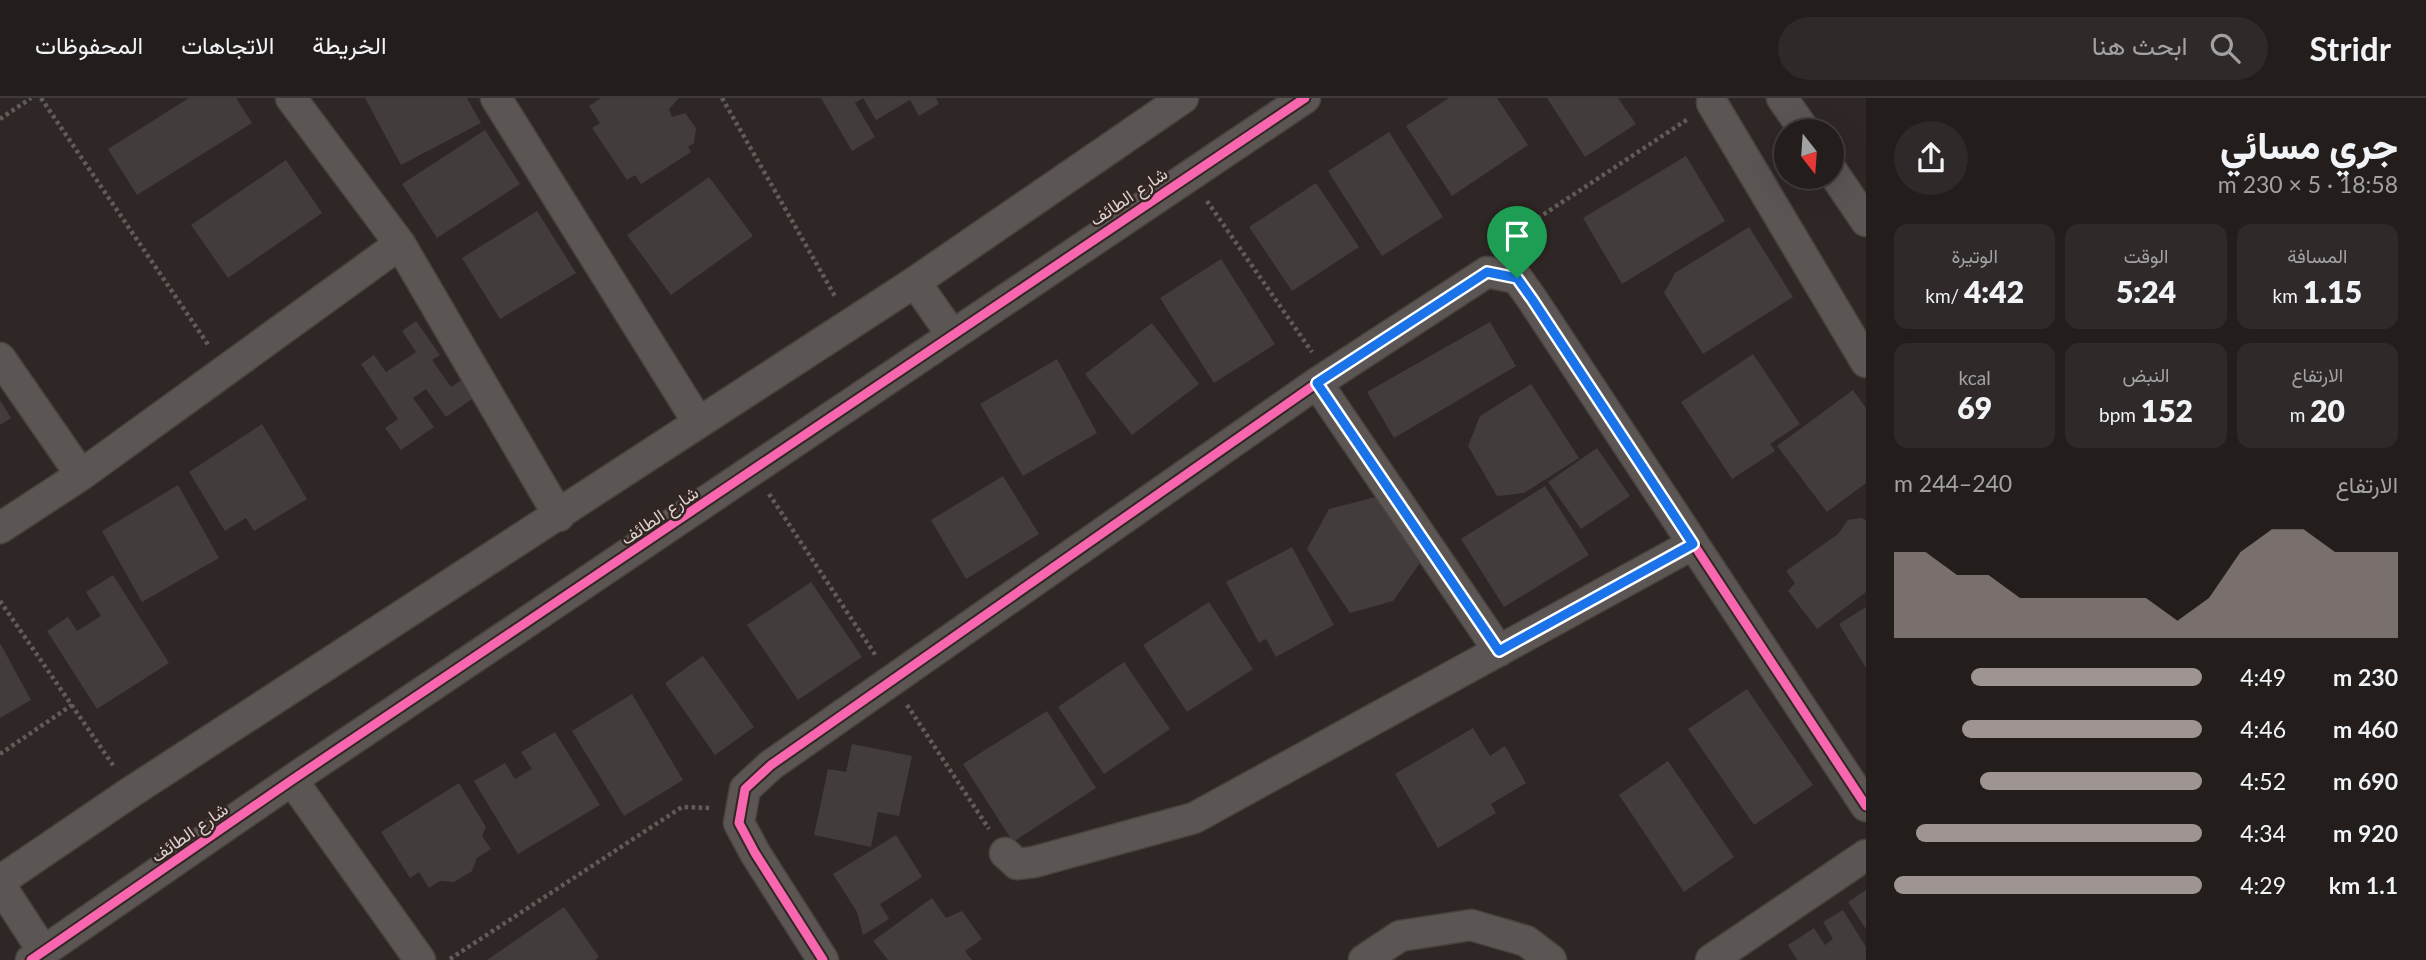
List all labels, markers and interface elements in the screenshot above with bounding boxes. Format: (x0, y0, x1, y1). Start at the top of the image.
search box (1778, 17, 2268, 80)
text: Stridr (2310, 28, 2391, 68)
text: ابحث هنا (2092, 29, 2188, 61)
icon: search (2206, 29, 2244, 67)
text: المحفوظات (35, 30, 143, 59)
text: الاتجاهات (181, 30, 274, 59)
text: الخريطة (312, 30, 387, 59)
north arrow (1774, 119, 1844, 189)
map controls (1774, 119, 1844, 189)
button: share (1894, 121, 1968, 195)
text: جري مسائي (2220, 121, 2398, 167)
street label: شارع الطائف (1085, 162, 1172, 232)
text: 18:58 · 5 × 230 m (2218, 170, 2398, 198)
pin (1487, 206, 1547, 278)
icon: arrive (1498, 217, 1536, 255)
text: الوتيرة (1951, 244, 1998, 267)
text: الوقت (2124, 244, 2168, 267)
text: المسافة (2287, 244, 2348, 267)
text: 4:42 (1964, 273, 2024, 309)
text: 5:24 (2116, 273, 2176, 309)
text: 1.15 (2303, 273, 2362, 309)
text: /km (1925, 284, 1964, 307)
text: km (2273, 284, 2303, 307)
text: النبض (2123, 363, 2170, 386)
text: الارتفاع (2292, 363, 2343, 386)
text: kcal (1959, 366, 1991, 389)
text: 69 (1957, 389, 1992, 425)
text: 152 (2141, 392, 2193, 428)
text: 20 (2310, 392, 2345, 428)
text: bpm (2099, 403, 2141, 426)
text: m (2290, 403, 2310, 426)
text: 240–244 m (1894, 469, 2012, 497)
text: الارتفاع (2336, 470, 2398, 498)
street label: شارع الطائف (616, 481, 703, 551)
text: 4:49 (2240, 663, 2286, 691)
text: 230 m (2333, 663, 2398, 691)
text: 4:46 (2240, 715, 2286, 743)
text: 460 m (2333, 715, 2398, 743)
text: 4:52 (2240, 767, 2286, 795)
text: 690 m (2333, 767, 2398, 795)
street label: شارع الطائف (146, 797, 233, 868)
text: 4:34 (2240, 819, 2286, 847)
text: 920 m (2333, 819, 2398, 847)
text: 4:29 (2240, 871, 2286, 899)
text: 1.1 km (2329, 871, 2398, 899)

